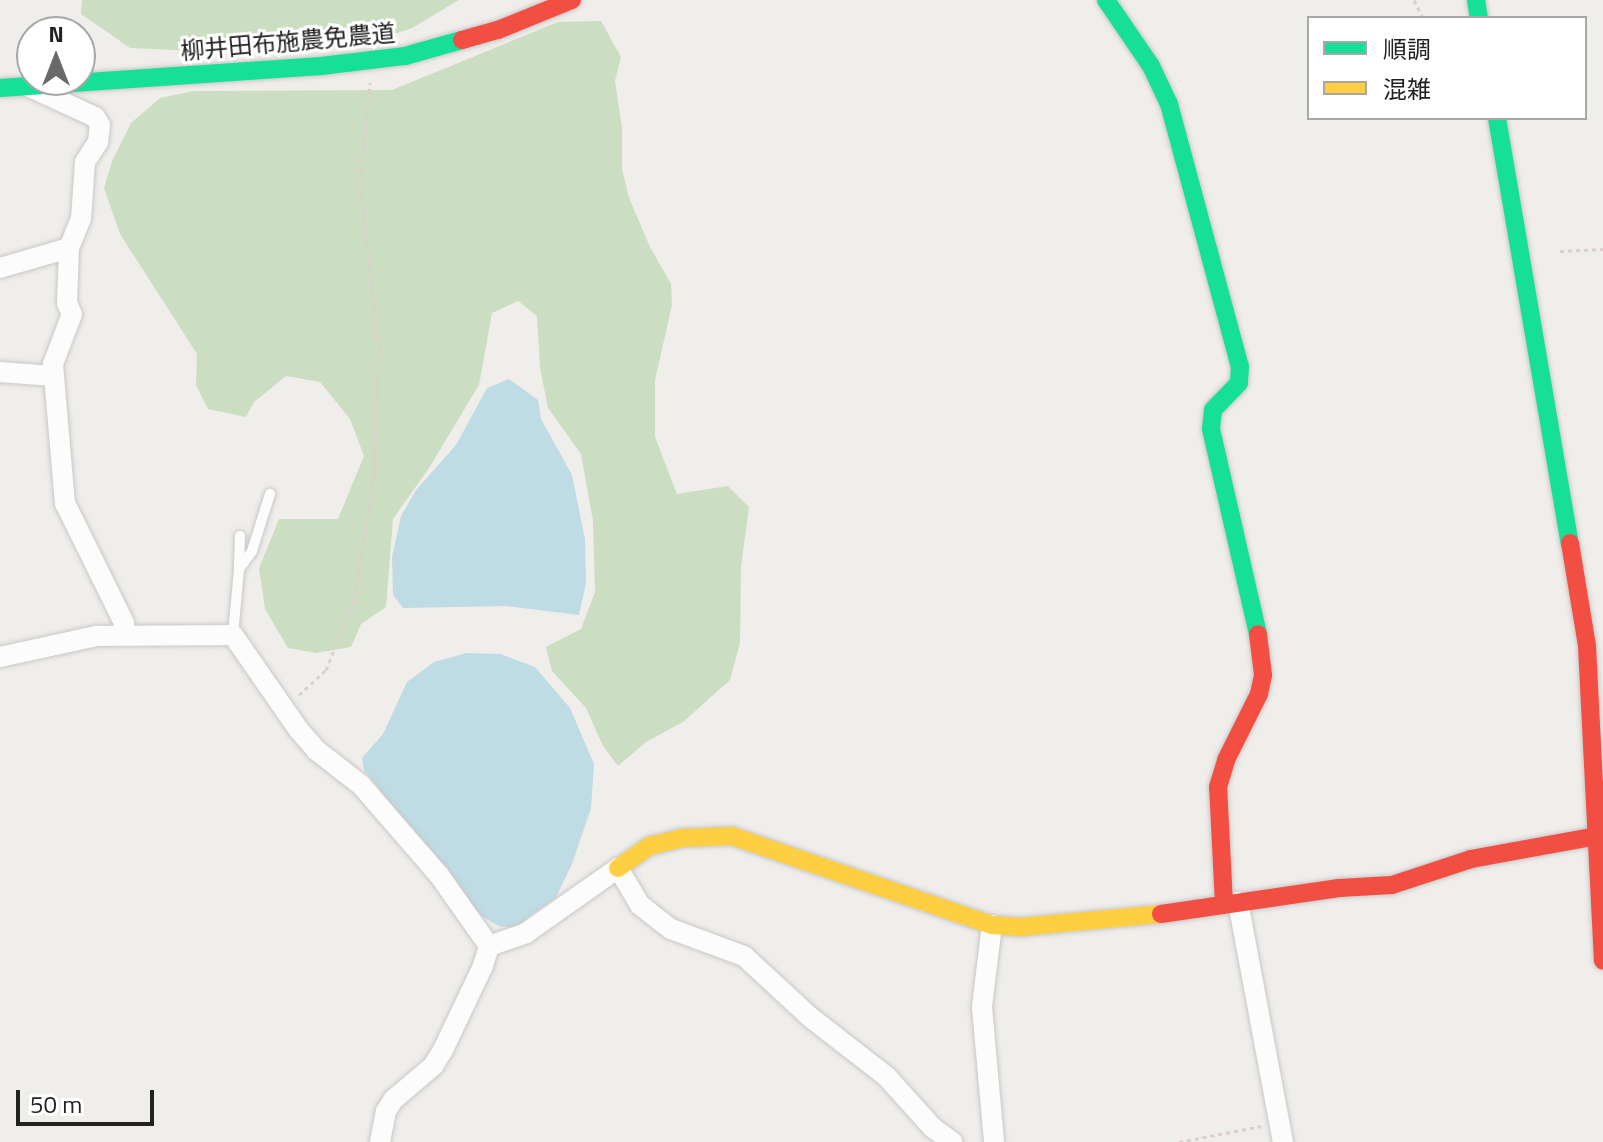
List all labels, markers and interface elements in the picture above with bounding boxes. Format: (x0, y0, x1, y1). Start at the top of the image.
north arrow (16, 16, 96, 96)
legend (1307, 16, 1587, 120)
text: N (48, 17, 64, 51)
street label: 柳井田布施農免農道 (179, 18, 397, 66)
text: 順調 (1383, 31, 1431, 67)
text: 混雑 (1383, 71, 1431, 107)
scale bar (20, 1074, 158, 1124)
text: 50 m (30, 1086, 82, 1122)

